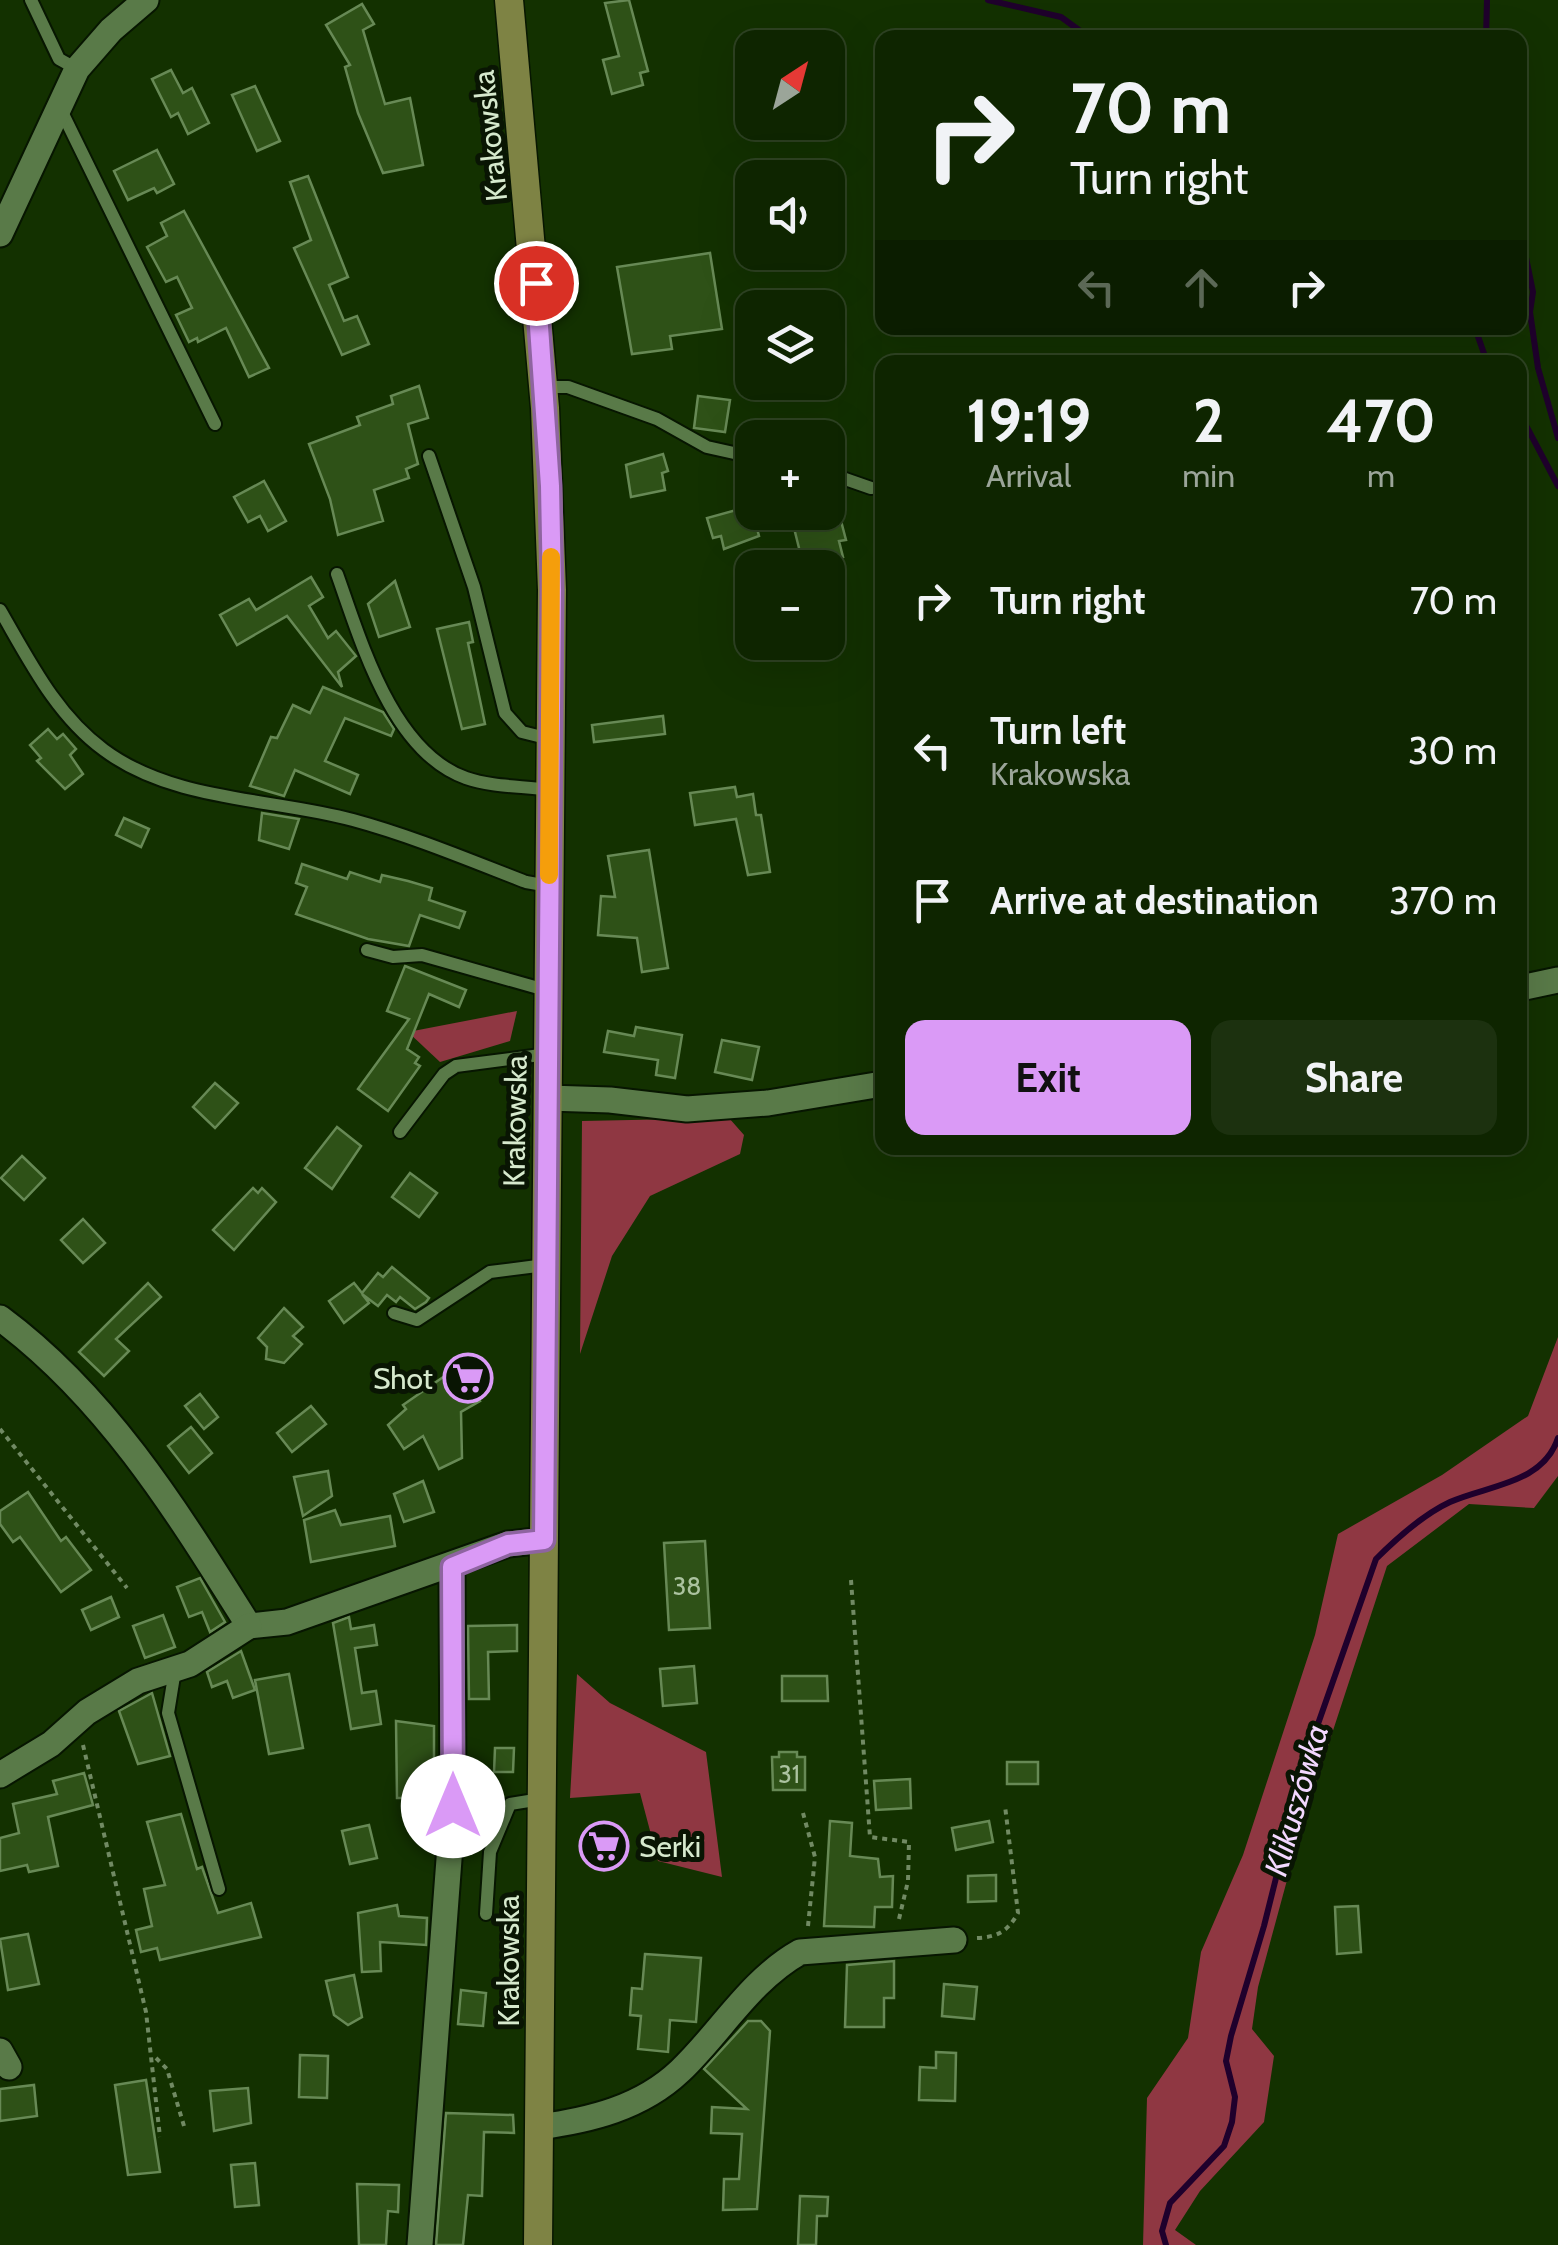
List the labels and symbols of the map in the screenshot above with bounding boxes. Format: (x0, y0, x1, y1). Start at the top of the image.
north arrow (735, 30, 845, 140)
street label: Krakowska (465, 68, 515, 203)
pin (494, 241, 579, 326)
street label: Krakowska (495, 1054, 535, 1187)
supermarket icon: Shot (442, 1352, 494, 1404)
place label: Shot (373, 1360, 433, 1397)
house number: 38 (673, 1571, 701, 1601)
water label: Klikuszówka (1256, 1720, 1336, 1880)
position arrow (401, 1754, 505, 1858)
house number: 31 (778, 1759, 800, 1789)
supermarket icon: Serki (578, 1820, 630, 1872)
place label: Serki (639, 1828, 701, 1865)
street label: Krakowska (490, 1895, 527, 2027)

